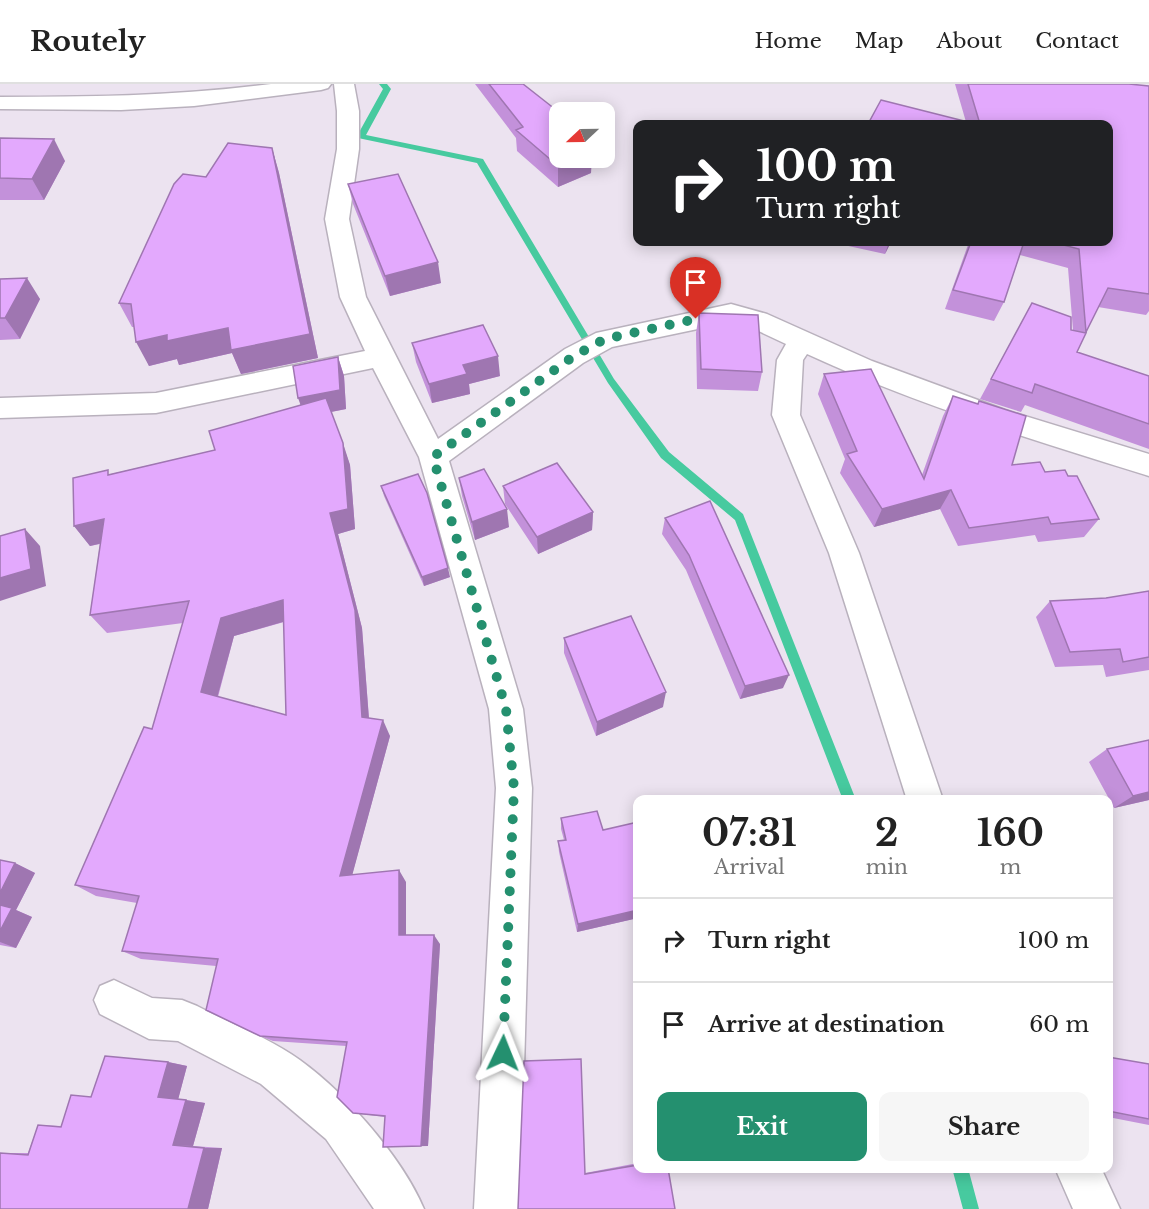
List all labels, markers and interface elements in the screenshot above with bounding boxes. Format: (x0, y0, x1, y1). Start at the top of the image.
text: Routely (30, 24, 146, 59)
text: Home (755, 28, 822, 54)
text: Map (855, 28, 903, 54)
text: About (936, 28, 1002, 54)
text: Contact (1035, 28, 1119, 54)
north arrow (549, 102, 615, 168)
map controls (549, 102, 615, 168)
text: 100 m (756, 140, 895, 192)
icon: right (657, 144, 735, 222)
text: Turn right (756, 192, 900, 225)
pin (670, 257, 721, 319)
icon: arrive (679, 266, 712, 299)
text: 07:31 (702, 811, 797, 856)
text: 2 (875, 811, 898, 856)
text: 160 (977, 811, 1044, 856)
text: Arrival (714, 855, 785, 879)
text: min (866, 855, 908, 879)
text: m (1000, 855, 1021, 879)
icon: right (657, 924, 690, 957)
text: Turn right (708, 927, 830, 954)
text: 100 m (1018, 927, 1089, 954)
icon: arrive (657, 1008, 690, 1041)
text: Arrive at destination (708, 1011, 945, 1038)
text: 60 m (1029, 1011, 1089, 1038)
position arrow (471, 1021, 535, 1085)
button: Exit (657, 1092, 867, 1161)
button: Share (879, 1092, 1089, 1161)

